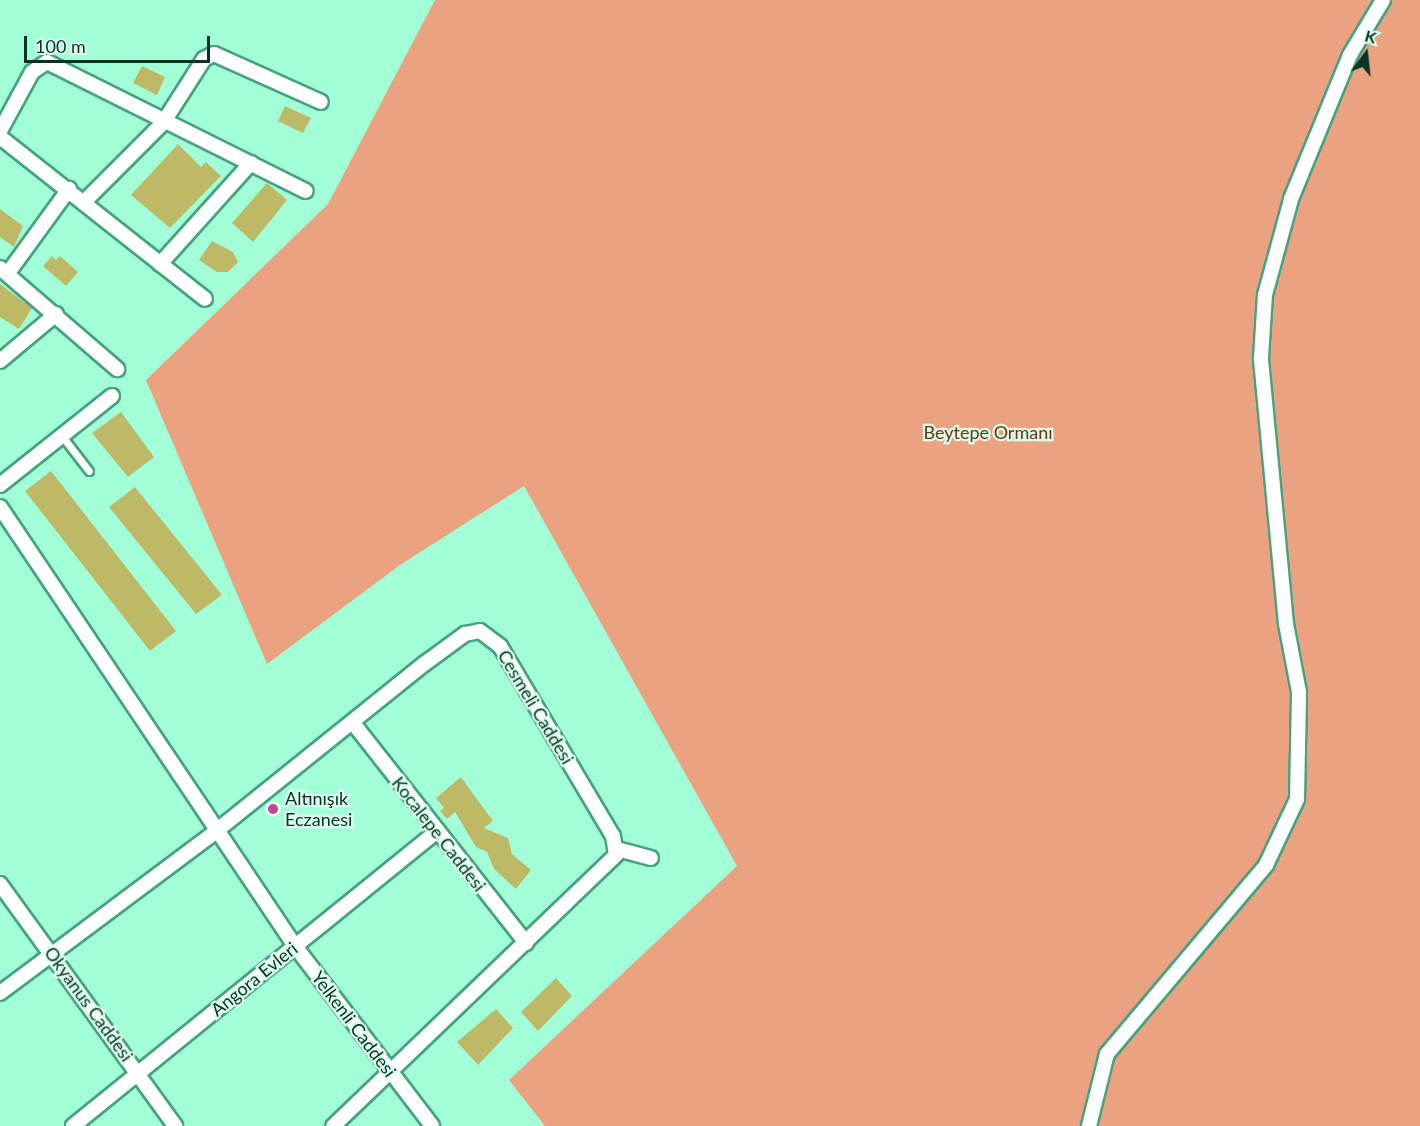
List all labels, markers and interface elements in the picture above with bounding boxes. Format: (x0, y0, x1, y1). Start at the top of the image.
scale bar (27, 24, 213, 62)
north arrow (1336, 24, 1396, 84)
text: K (1363, 26, 1379, 47)
text: 100 m (35, 35, 86, 57)
park label: Beytepe Ormanı (923, 421, 1053, 443)
street label: Cesmeli Caddesi (493, 646, 579, 768)
street label: Kocalepe Caddesi (387, 772, 491, 896)
place label: Altınışık Eczanesi (285, 788, 352, 830)
marker: Altınışık Eczanesi (266, 802, 280, 816)
street label: Angora Evleri (206, 937, 302, 1021)
street label: Okyanus Caddesi (40, 942, 138, 1066)
street label: Yelkenli Caddesi (307, 967, 401, 1081)

